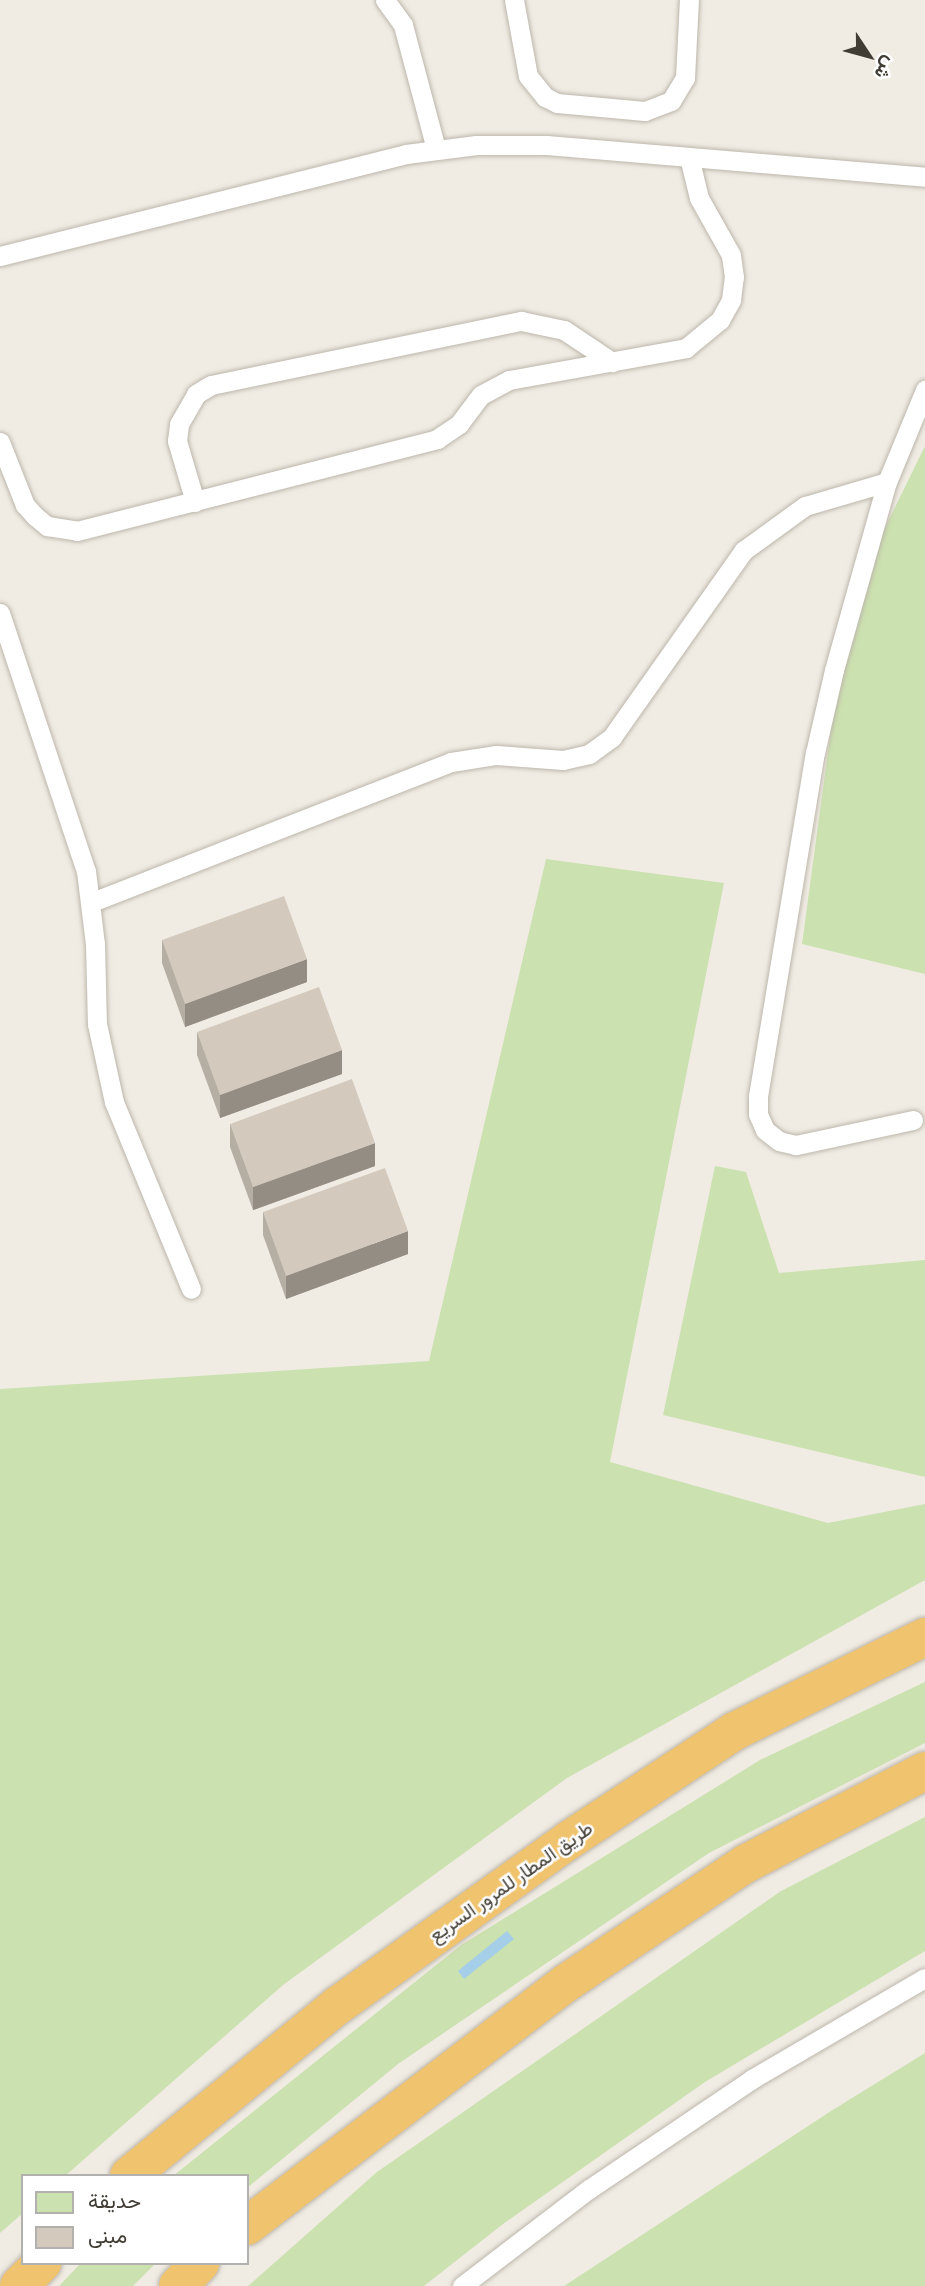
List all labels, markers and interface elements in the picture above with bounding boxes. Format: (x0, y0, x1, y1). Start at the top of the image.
north arrow (834, 21, 904, 91)
text: ش (870, 53, 902, 84)
street label: طريق المطار للمرور السريع (425, 1817, 597, 1947)
legend (21, 2174, 248, 2265)
text: حديقة (88, 2188, 141, 2212)
text: مبنى (88, 2223, 127, 2247)

